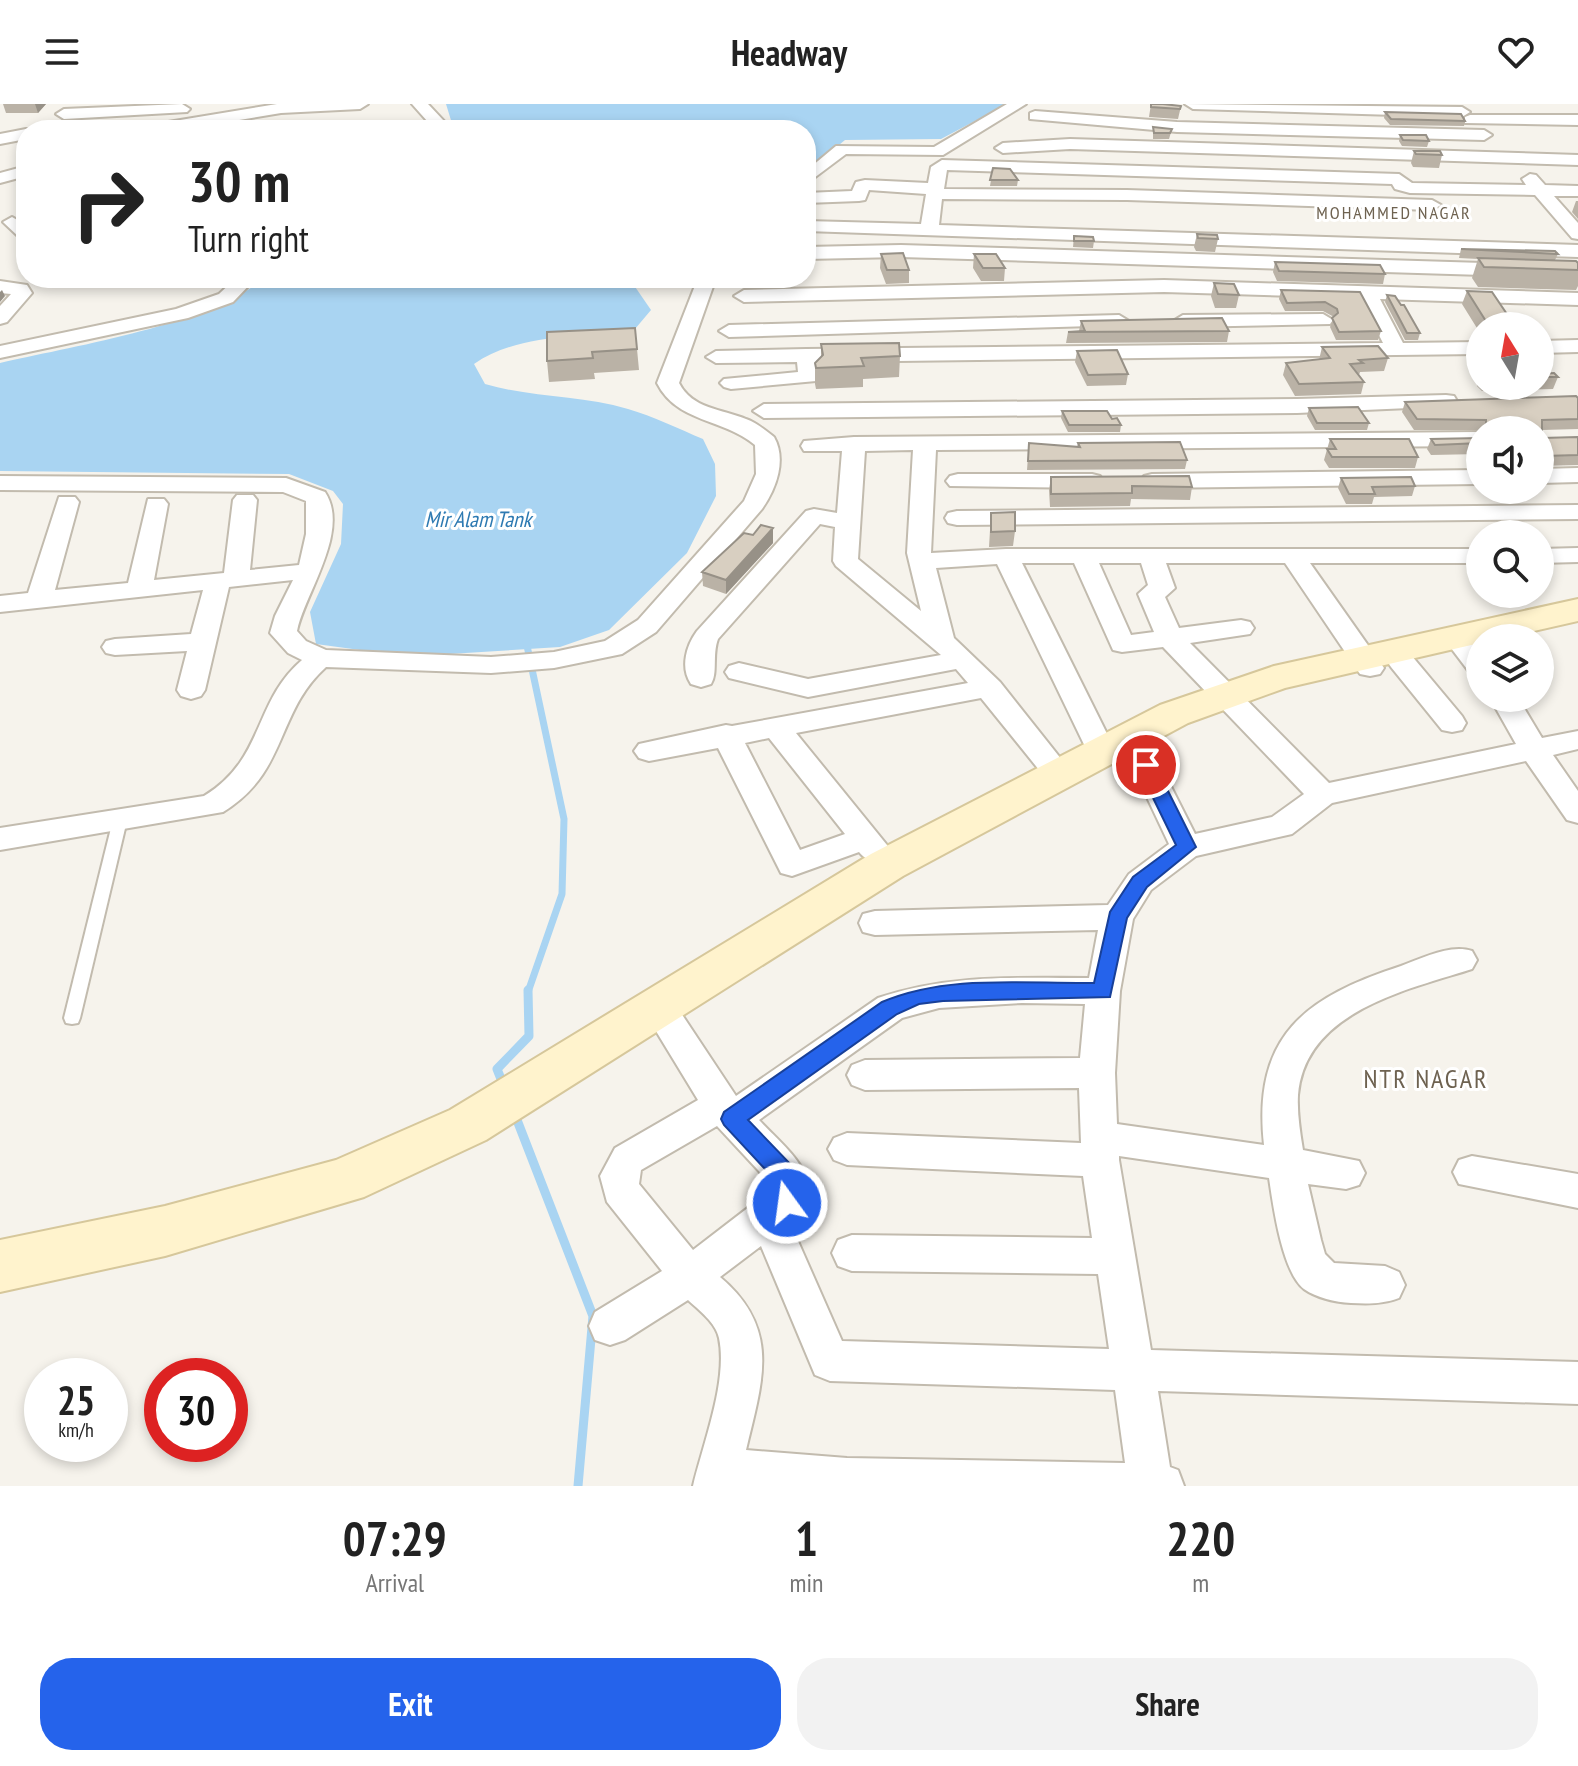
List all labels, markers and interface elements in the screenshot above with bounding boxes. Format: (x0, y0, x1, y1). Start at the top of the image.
text: Headway (731, 29, 847, 76)
icon: menu (40, 30, 84, 74)
icon: heart (1494, 30, 1538, 74)
text: 30 m (188, 145, 290, 217)
icon: right (56, 152, 160, 256)
district label: MOHAMMED NAGAR (1316, 201, 1472, 224)
text: Turn right (188, 215, 309, 262)
north arrow (1466, 312, 1554, 400)
map controls (1466, 312, 1554, 712)
button: sound (1466, 416, 1554, 504)
water label: Mir Alam Tank (425, 505, 534, 533)
button: search (1466, 520, 1554, 608)
button: layers (1466, 624, 1554, 712)
pin (1112, 731, 1180, 799)
icon: arrive (1124, 743, 1168, 787)
district label: NTR NAGAR (1364, 1062, 1488, 1095)
position arrow (745, 1161, 829, 1245)
speed limit sign: 30 (144, 1358, 248, 1462)
text: 25 (57, 1374, 95, 1426)
text: km/h (58, 1417, 94, 1443)
text: 07:29 (343, 1507, 447, 1569)
text: 1 (795, 1507, 818, 1569)
text: 220 (1166, 1507, 1235, 1569)
text: Arrival (365, 1566, 424, 1599)
text: min (789, 1566, 823, 1599)
text: m (1192, 1566, 1209, 1599)
button: Exit (40, 1658, 781, 1750)
button: Share (797, 1658, 1538, 1750)

